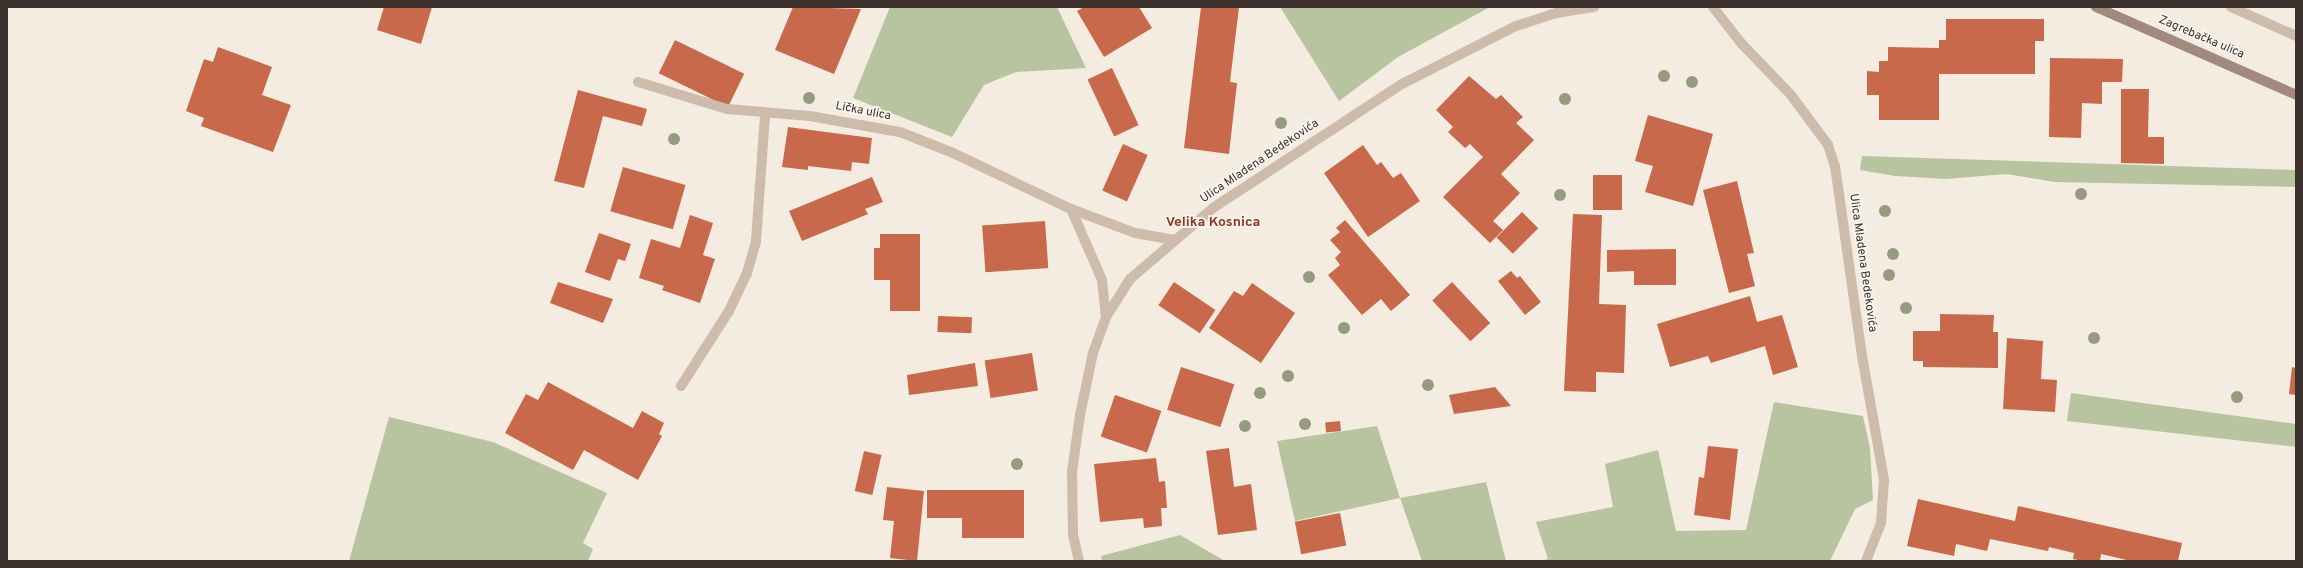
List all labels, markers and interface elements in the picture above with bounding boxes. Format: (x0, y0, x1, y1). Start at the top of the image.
street label: Zagrebačka ulica (2156, 13, 2246, 63)
street label: Lička ulica (834, 100, 892, 124)
street label: Ulica Mladena Bedekovića (1198, 117, 1322, 207)
street label: Ulica Mladena Bedekovića (1845, 193, 1879, 333)
district label: Velika Kosnica (1166, 215, 1260, 231)

